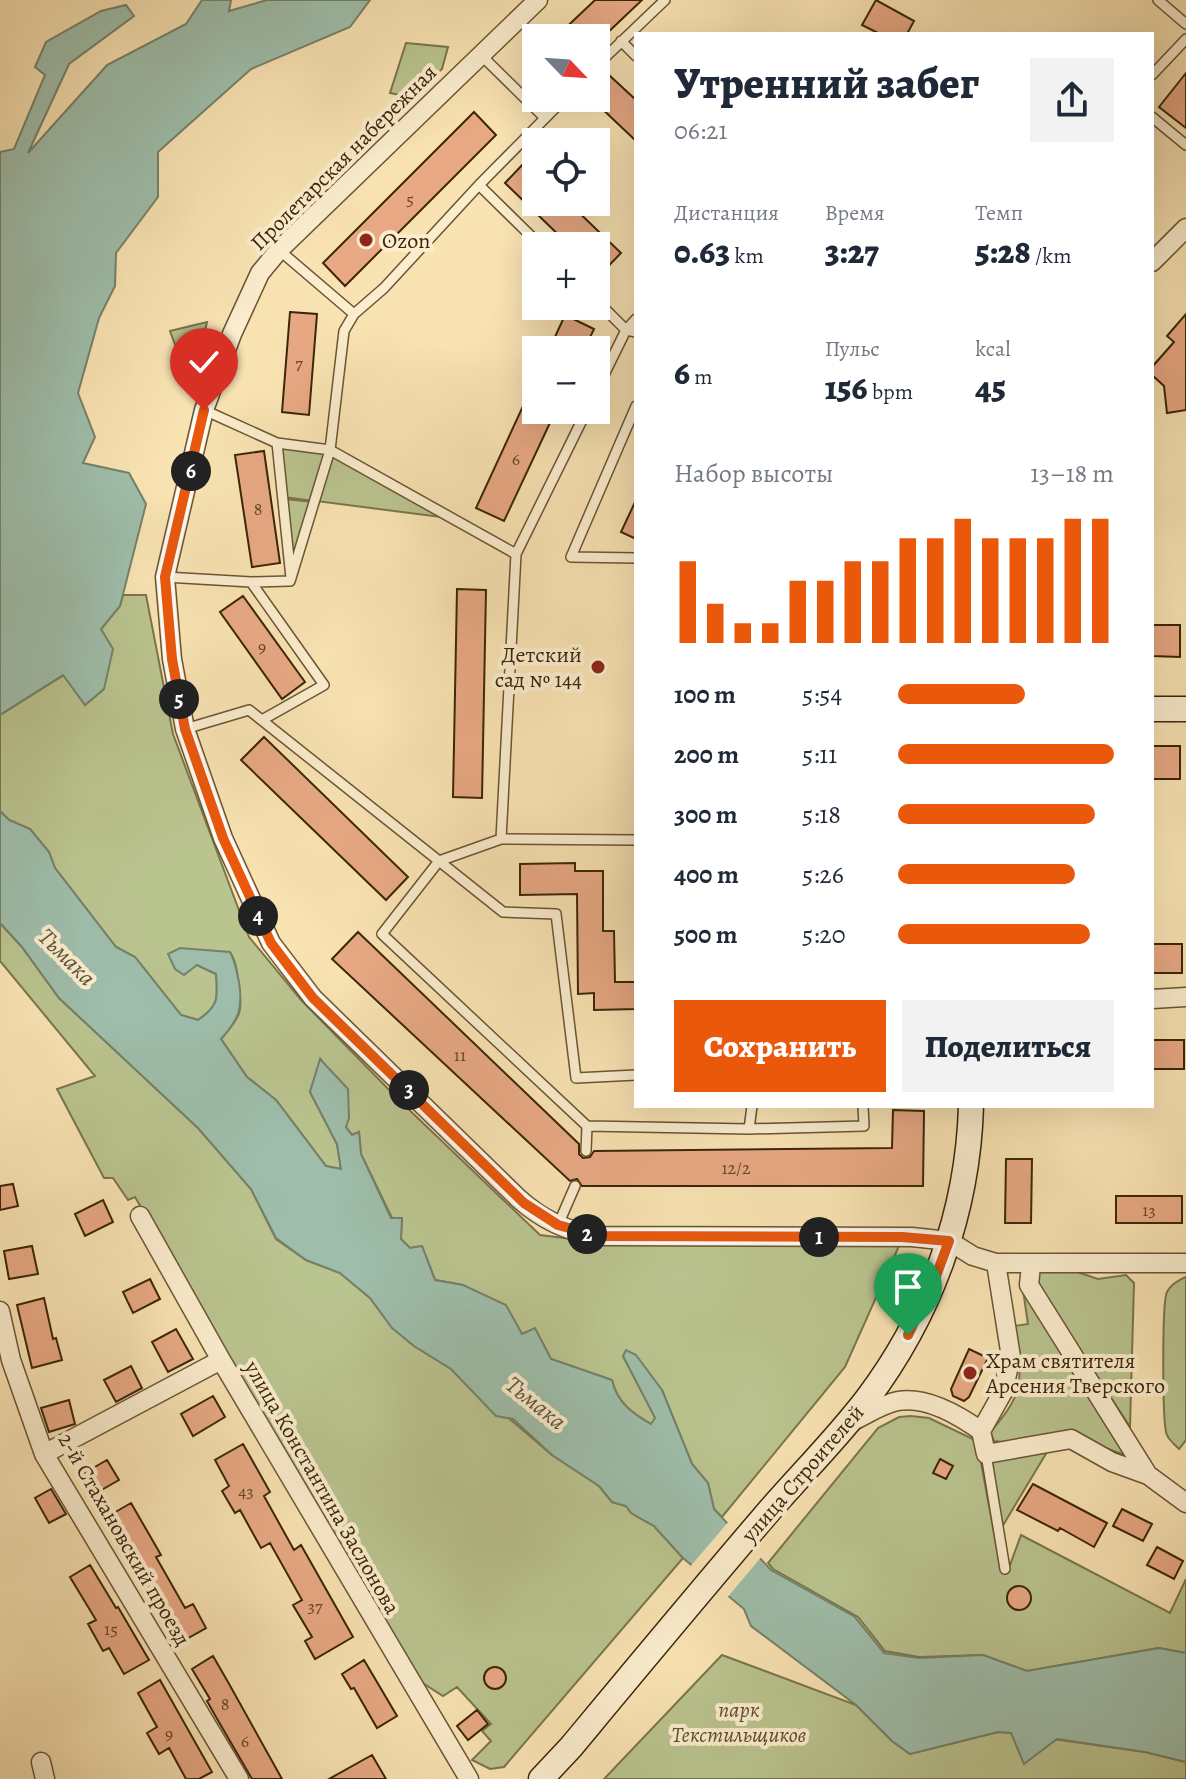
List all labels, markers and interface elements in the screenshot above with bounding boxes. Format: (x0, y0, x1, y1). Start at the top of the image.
north arrow (522, 24, 610, 112)
map controls (522, 24, 610, 424)
text: Утренний забег (674, 53, 979, 113)
street label: Пролетарская набережная (244, 58, 443, 257)
button: share (1030, 58, 1114, 142)
text: 06:21 (674, 113, 727, 148)
button: locate (522, 128, 610, 216)
house number: 5 (406, 187, 414, 211)
text: Дистанция (674, 198, 779, 228)
text: Время (825, 198, 885, 228)
text: Темп (975, 198, 1023, 228)
place label: Ozon (382, 226, 430, 256)
text: 0.63 (674, 228, 730, 275)
text: 3:27 (825, 228, 879, 275)
text: 5:28 (975, 228, 1031, 275)
marker: Ozon (357, 231, 375, 249)
button: + (522, 232, 610, 320)
text: km (730, 241, 764, 271)
text: /km (1031, 241, 1072, 271)
pin (170, 328, 238, 410)
text: Пульс (825, 334, 880, 364)
text: kcal (975, 334, 1011, 364)
button: − (522, 336, 610, 424)
icon: check (182, 340, 226, 384)
text: 6 (674, 349, 690, 396)
house number: 7 (295, 351, 303, 375)
text: m (690, 362, 713, 392)
text: 156 (825, 364, 868, 411)
text: 45 (975, 364, 1006, 411)
text: bpm (868, 377, 913, 407)
house number: 6 (512, 447, 520, 471)
pin: 6 (171, 451, 211, 491)
text: 6 (186, 456, 196, 486)
text: Набор высоты (674, 456, 833, 491)
text: 13–18 m (1030, 456, 1114, 491)
house number: 8 (254, 497, 262, 521)
house number: 9 (258, 635, 266, 659)
place label: Детский сад № 144 (495, 640, 582, 695)
marker: Детский сад № 144 (589, 658, 607, 676)
text: 100 m (674, 677, 736, 712)
text: 5:54 (802, 677, 842, 712)
pin: 5 (159, 679, 199, 719)
text: 5 (174, 684, 184, 714)
text: 200 m (674, 737, 739, 772)
text: 5:11 (802, 737, 837, 772)
text: 300 m (674, 797, 738, 832)
text: 5:18 (802, 797, 841, 832)
text: 400 m (674, 857, 739, 892)
text: 5:26 (802, 857, 844, 892)
pin: 4 (238, 896, 278, 936)
text: 4 (253, 901, 263, 931)
text: 500 m (674, 917, 738, 952)
text: 5:20 (802, 917, 846, 952)
water label: Тьмака (31, 921, 103, 993)
button: Сохранить (674, 1000, 886, 1092)
button: Поделиться (902, 1000, 1114, 1092)
house number: 11 (454, 1043, 466, 1067)
pin: 3 (389, 1070, 429, 1110)
text: 3 (404, 1075, 414, 1105)
house number: 12/2 (721, 1156, 751, 1180)
house number: 13 (1142, 1198, 1156, 1222)
pin: 2 (567, 1214, 607, 1254)
pin: 1 (799, 1217, 839, 1257)
text: 2 (582, 1219, 592, 1249)
text: 1 (815, 1222, 823, 1252)
pin (874, 1253, 942, 1335)
icon: arrive (886, 1265, 930, 1309)
place label: Храм святителя Арсения Тверского (985, 1346, 1165, 1401)
street label: улица Константина Заслонова (237, 1354, 408, 1620)
marker: Храм святителя Арсения Тверского (961, 1364, 979, 1382)
water label: Тьмака (499, 1369, 573, 1437)
street label: улица Строителей (734, 1398, 871, 1550)
street label: 2-й Стахановский проезд (51, 1428, 198, 1652)
house number: 43 (238, 1479, 254, 1503)
house number: 37 (307, 1594, 323, 1618)
house number: 15 (104, 1617, 118, 1641)
house number: 8 (221, 1692, 229, 1716)
park label: парк Текстильщиков (672, 1695, 806, 1750)
house number: 9 (165, 1722, 173, 1746)
house number: 6 (241, 1729, 249, 1753)

